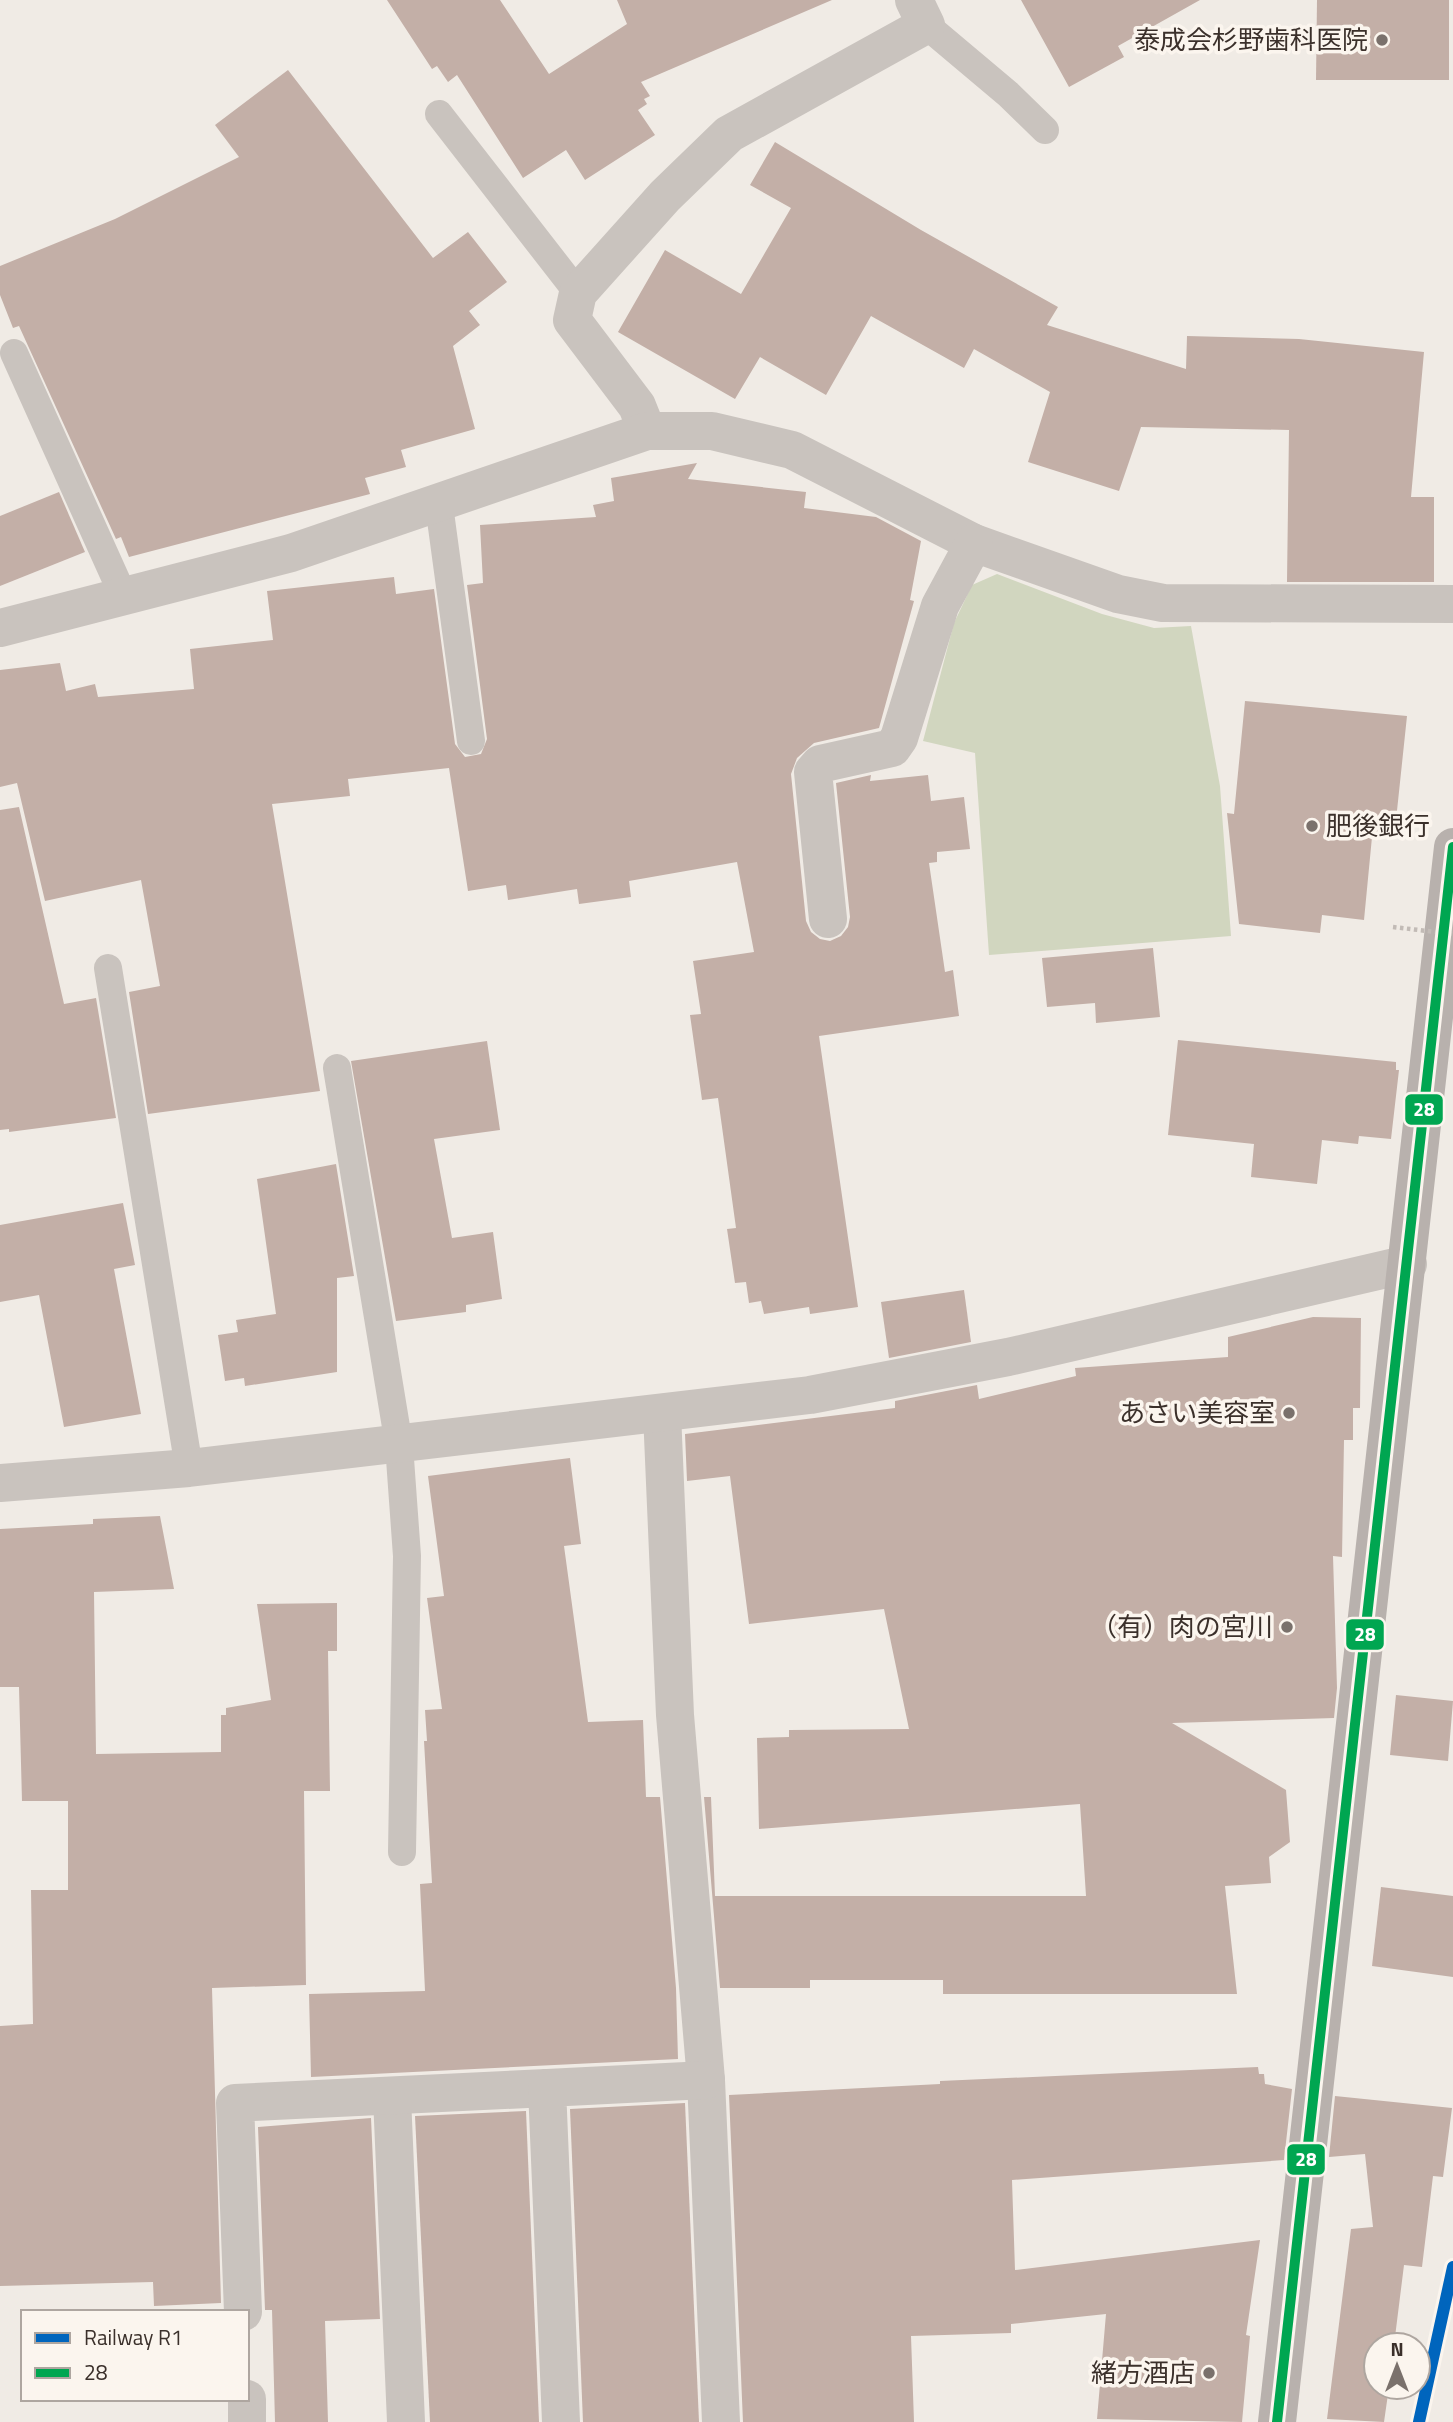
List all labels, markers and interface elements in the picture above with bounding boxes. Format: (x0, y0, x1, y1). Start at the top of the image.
place label: 泰成会杉野歯科医院 (1134, 20, 1368, 59)
marker: 泰成会杉野歯科医院 (1374, 32, 1390, 48)
place label: 肥後銀行 (1326, 806, 1430, 845)
marker: 肥後銀行 (1304, 818, 1320, 834)
line badge: 28 (1404, 1093, 1444, 1126)
text: 28 (1413, 1094, 1435, 1123)
place label: あさい美容室 (1119, 1393, 1275, 1432)
marker: あさい美容室 (1281, 1405, 1297, 1421)
place label: （有）肉の宮川 (1091, 1607, 1273, 1646)
line badge: 28 (1345, 1618, 1385, 1651)
marker: （有）肉の宮川 (1279, 1619, 1295, 1635)
text: 28 (1354, 1619, 1376, 1648)
line badge: 28 (1286, 2143, 1326, 2176)
text: 28 (1295, 2144, 1317, 2173)
legend (21, 2310, 248, 2401)
text: Railway R1 (84, 2321, 183, 2353)
north arrow (1362, 2331, 1432, 2401)
text: N (1390, 2334, 1404, 2363)
place label: 緒方酒店 (1091, 2353, 1195, 2392)
text: 28 (84, 2356, 108, 2388)
marker: 緒方酒店 (1201, 2365, 1217, 2381)

